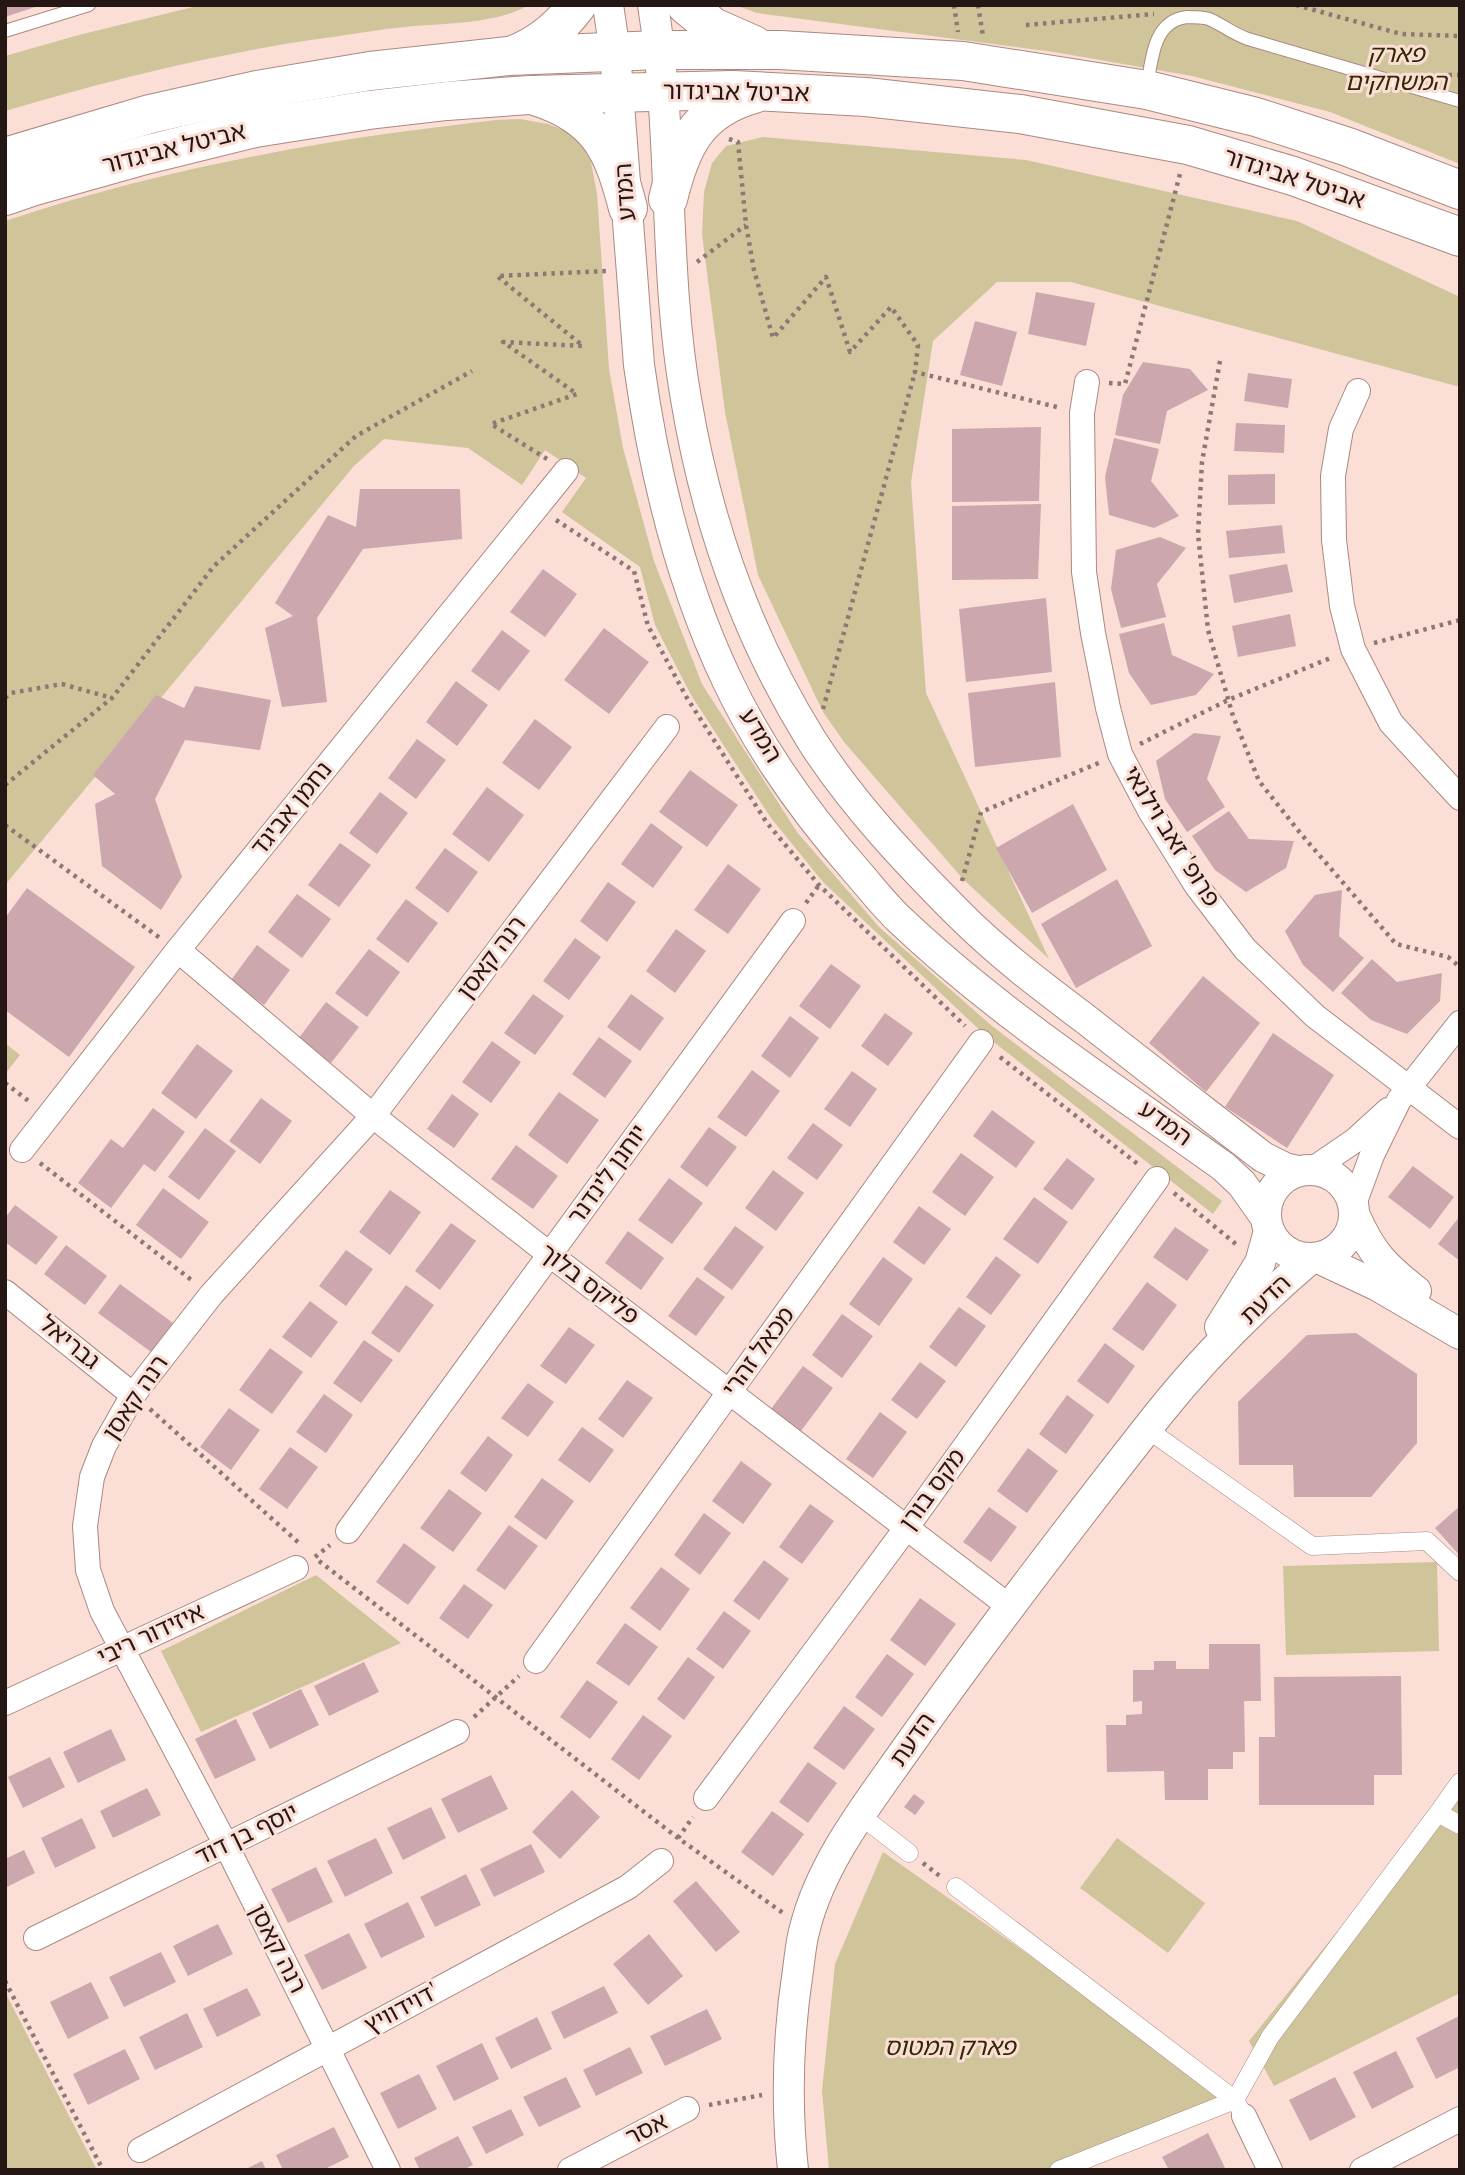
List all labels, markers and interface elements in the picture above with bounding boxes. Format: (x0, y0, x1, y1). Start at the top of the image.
park label: פארק המשחקים (1345, 37, 1449, 101)
street label: אביטל אביגדור (662, 74, 810, 112)
street label: אביטל אביגדור (98, 114, 250, 184)
street label: אביטל אביגדור (1219, 139, 1369, 219)
street label: המדע (606, 162, 646, 222)
street label: המדע (730, 702, 790, 770)
street label: נחמן אביגד (243, 754, 341, 864)
street label: פרופ' זאב וילנאי (1113, 759, 1229, 915)
street label: רנה קאסן (449, 909, 535, 1007)
street label: המדע (1131, 1092, 1199, 1156)
street label: יוחנן לינדנר (559, 1117, 657, 1233)
street label: פליקס בלוך (531, 1235, 647, 1335)
street label: הדעת (1232, 1267, 1300, 1333)
street label: מכאל זהרי (714, 1299, 804, 1405)
street label: גבריאל (31, 1307, 107, 1379)
street label: רנה קאסן (94, 1348, 178, 1448)
street label: מקס בורן (891, 1442, 975, 1538)
street label: איזידור ריבי (92, 1595, 210, 1675)
street label: הדעת (881, 1706, 945, 1774)
street label: יוסף בן דוד (189, 1795, 305, 1875)
street label: רנה קאסן (239, 1898, 315, 2000)
street label: דוידוויץ' (358, 1974, 446, 2044)
park label: פארק המטוס (884, 2030, 1017, 2066)
street label: אסר (620, 2104, 674, 2156)

